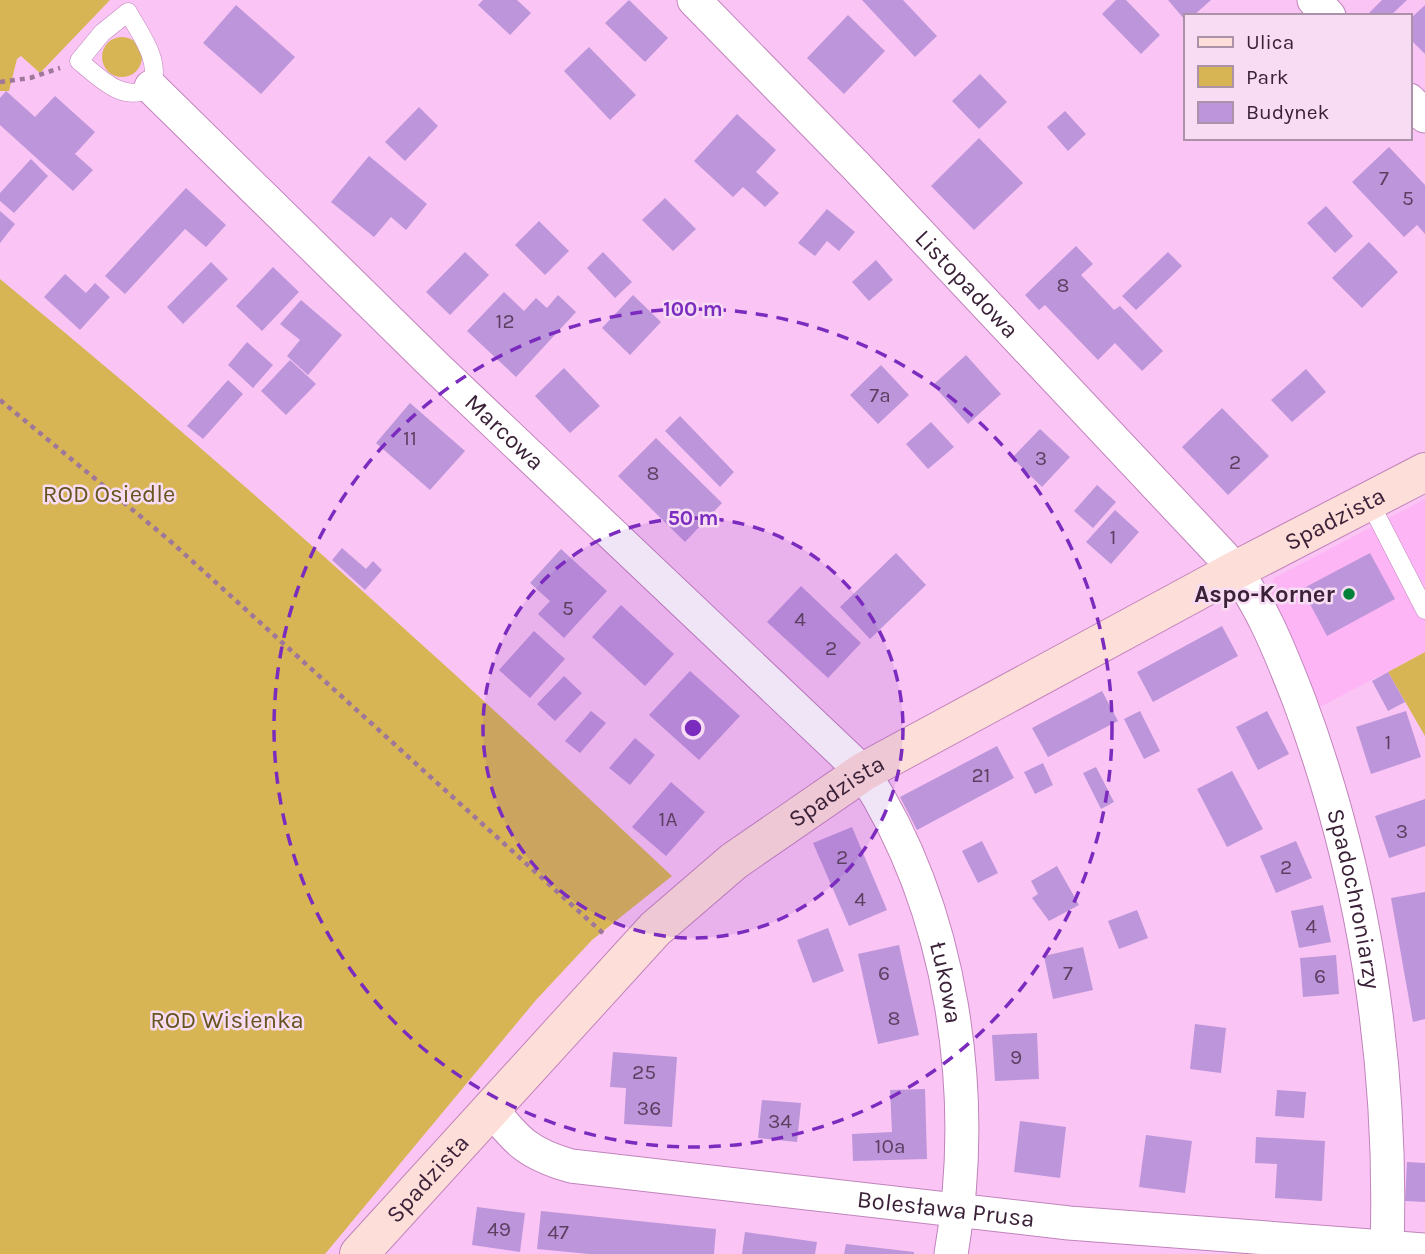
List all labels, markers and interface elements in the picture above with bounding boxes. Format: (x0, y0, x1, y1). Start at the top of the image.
legend (1184, 14, 1411, 140)
text: Ulica (1246, 30, 1294, 54)
text: Park (1246, 65, 1289, 89)
text: Budynek (1246, 100, 1329, 124)
house number: 7 (1379, 166, 1389, 190)
house number: 5 (1402, 186, 1414, 210)
street label: Listopadowa (909, 224, 1025, 344)
house number: 8 (1057, 273, 1069, 297)
text: 100 m (663, 297, 723, 321)
house number: 12 (495, 309, 515, 333)
house number: 7a (869, 383, 891, 407)
street label: Marcowa (459, 388, 550, 476)
house number: 11 (403, 426, 417, 450)
house number: 3 (1035, 446, 1047, 470)
house number: 2 (1229, 450, 1241, 474)
house number: 8 (647, 461, 659, 485)
park label: ROD Osiedle (43, 480, 175, 508)
street label: Spadzista (1280, 481, 1390, 556)
text: 50 m (668, 506, 718, 530)
house number: 1 (1110, 525, 1116, 549)
place label: Aspo-Korner (1194, 580, 1336, 608)
marker: Aspo-Korner (1341, 586, 1357, 602)
house number: 5 (562, 596, 574, 620)
house number: 4 (794, 607, 806, 631)
house number: 2 (825, 636, 837, 660)
centre of rings (681, 716, 705, 740)
house number: 1 (1385, 730, 1391, 754)
street label: Spadzista (783, 749, 889, 833)
house number: 21 (971, 763, 991, 787)
street label: Spadochroniarzy (1321, 805, 1386, 991)
house number: 1A (658, 807, 678, 831)
house number: 3 (1396, 819, 1408, 843)
house number: 2 (836, 845, 848, 869)
house number: 2 (1280, 855, 1292, 879)
house number: 4 (854, 887, 866, 911)
house number: 4 (1305, 914, 1317, 938)
street label: Łukowa (924, 939, 968, 1025)
house number: 6 (878, 961, 890, 985)
house number: 7 (1063, 961, 1073, 985)
house number: 6 (1314, 964, 1326, 988)
park label: ROD Wisienka (150, 1006, 304, 1034)
house number: 8 (888, 1006, 900, 1030)
house number: 9 (1010, 1045, 1022, 1069)
house number: 25 (632, 1060, 656, 1084)
house number: 36 (637, 1096, 661, 1120)
house number: 34 (768, 1109, 792, 1133)
street label: Spadzista (380, 1129, 475, 1228)
house number: 10a (875, 1134, 905, 1158)
street label: Bolesława Prusa (856, 1185, 1036, 1233)
house number: 49 (487, 1217, 511, 1241)
house number: 47 (547, 1220, 569, 1244)

